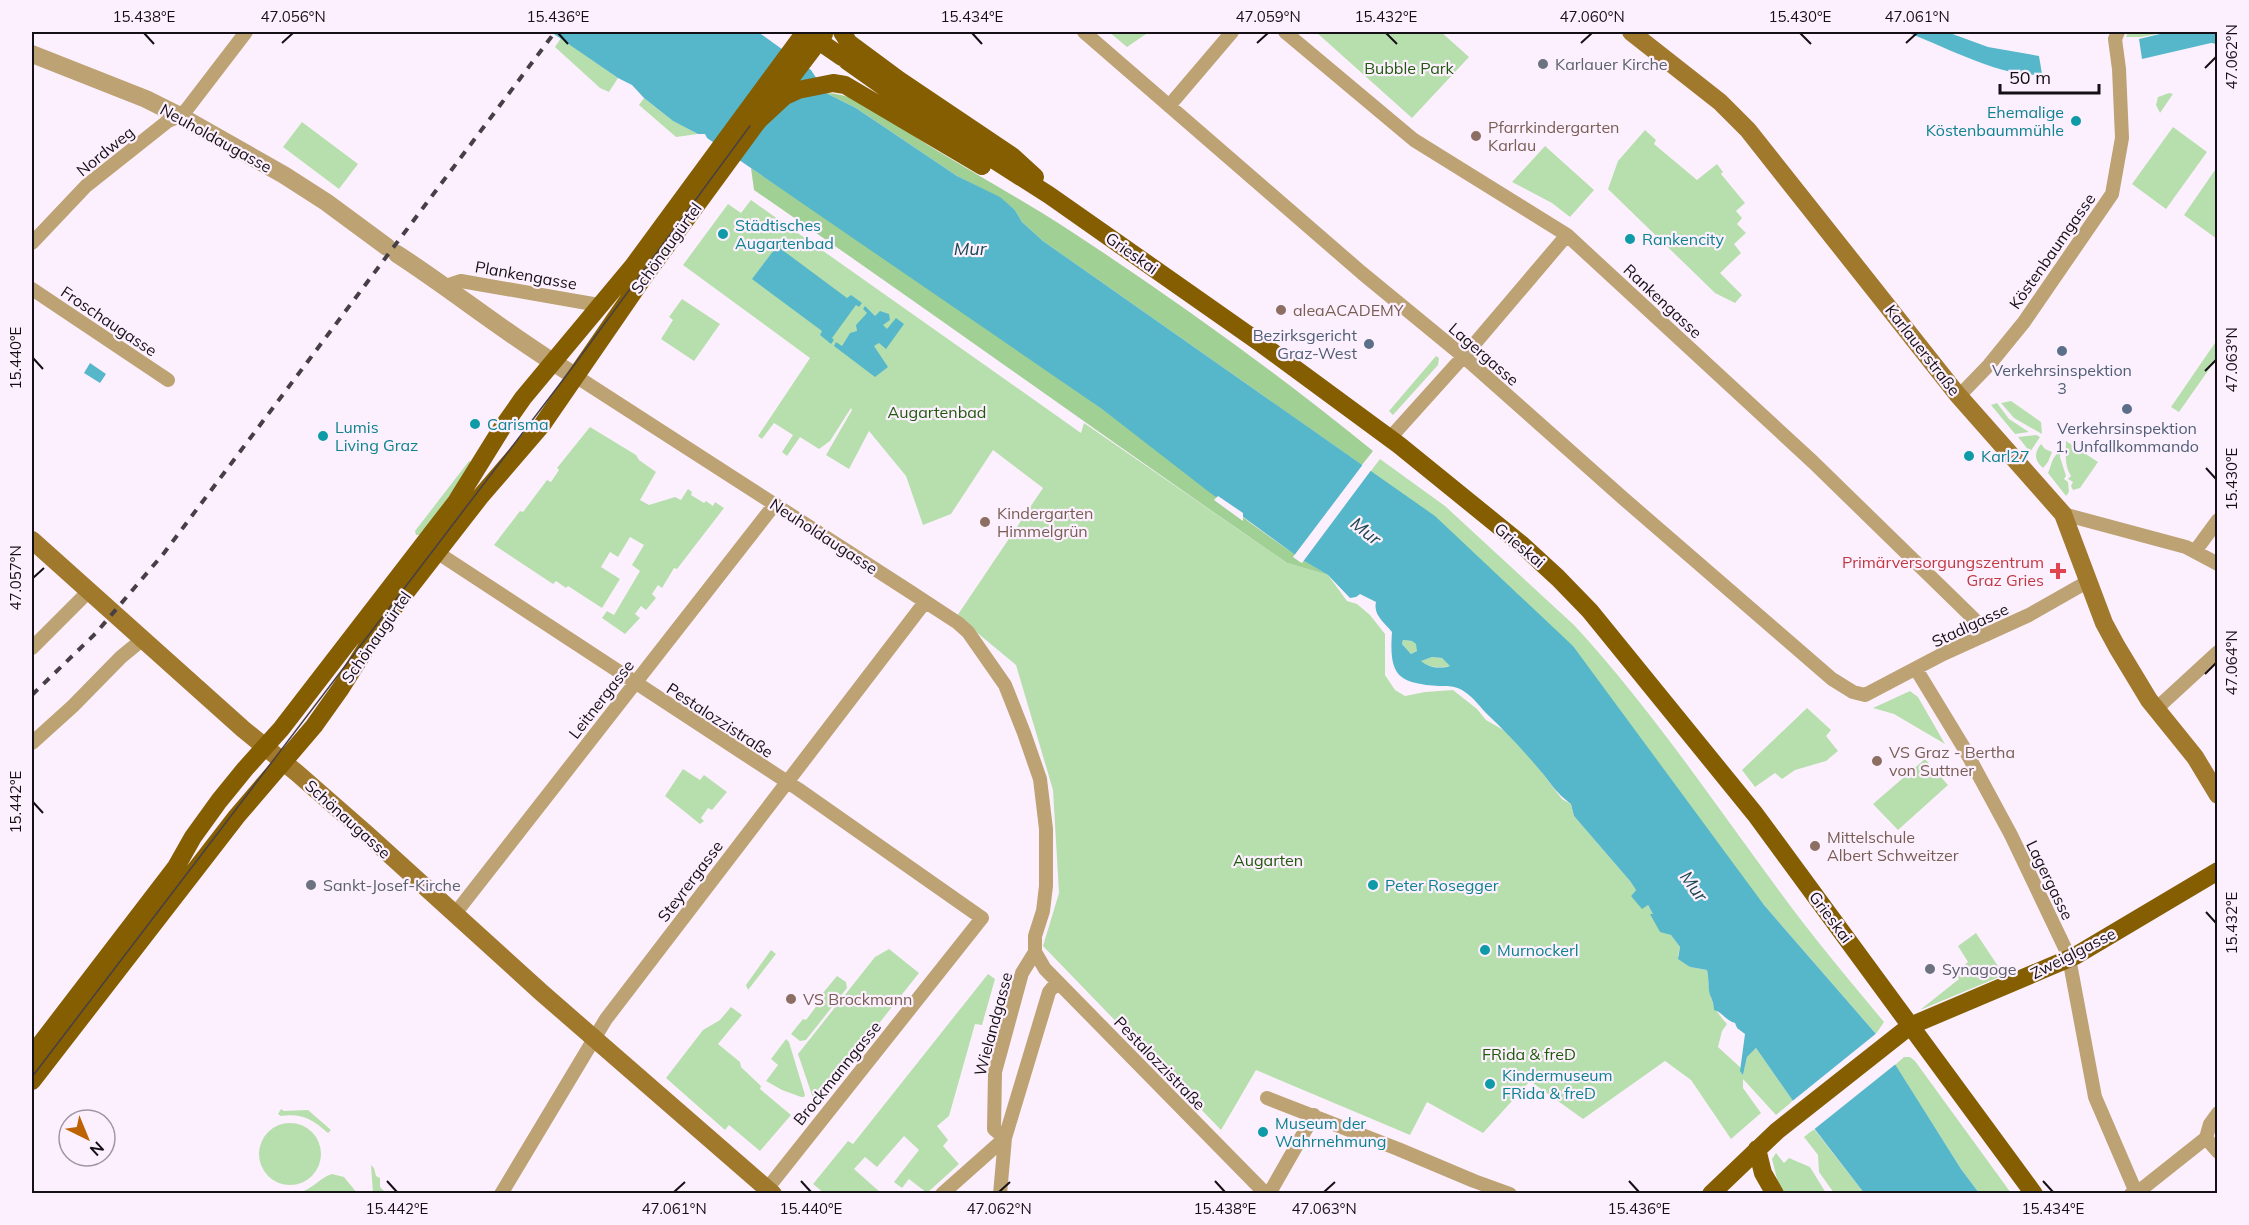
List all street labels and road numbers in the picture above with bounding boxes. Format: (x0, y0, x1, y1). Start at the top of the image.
street label: Neuholdaugasse (157, 99, 275, 177)
street label: Nordweg (72, 122, 138, 180)
street label: Köstenbaumgasse (2005, 189, 2099, 313)
street label: Schönaugürtel (626, 199, 706, 297)
street label: Grieskai (1102, 228, 1162, 278)
street label: Plankengasse (473, 256, 579, 294)
street label: Rankengasse (1620, 260, 1706, 342)
street label: Froschaugasse (57, 282, 161, 360)
street label: Karlauerstraße (1881, 300, 1965, 400)
street label: Lagergasse (1445, 318, 1523, 390)
street label: Neuholdaugasse (766, 494, 882, 578)
street label: Grieskai (1491, 518, 1549, 572)
street label: Schönaugürtel (337, 587, 415, 687)
street label: Stadlgasse (1928, 599, 2012, 651)
street label: Leitnergasse (564, 656, 638, 742)
street label: Pestalozzistraße (663, 678, 777, 762)
street label: Schönaugasse (301, 775, 395, 863)
street label: Steyrergasse (653, 836, 727, 926)
street label: Lagergasse (2022, 837, 2078, 923)
street label: Grieskai (1805, 887, 1857, 947)
street label: Zweiglgasse (2027, 923, 2119, 983)
street label: Wielandgasse (970, 970, 1016, 1078)
street label: Pestalozzistraße (1110, 1012, 1210, 1114)
street label: Brockmanngasse (789, 1017, 885, 1129)

